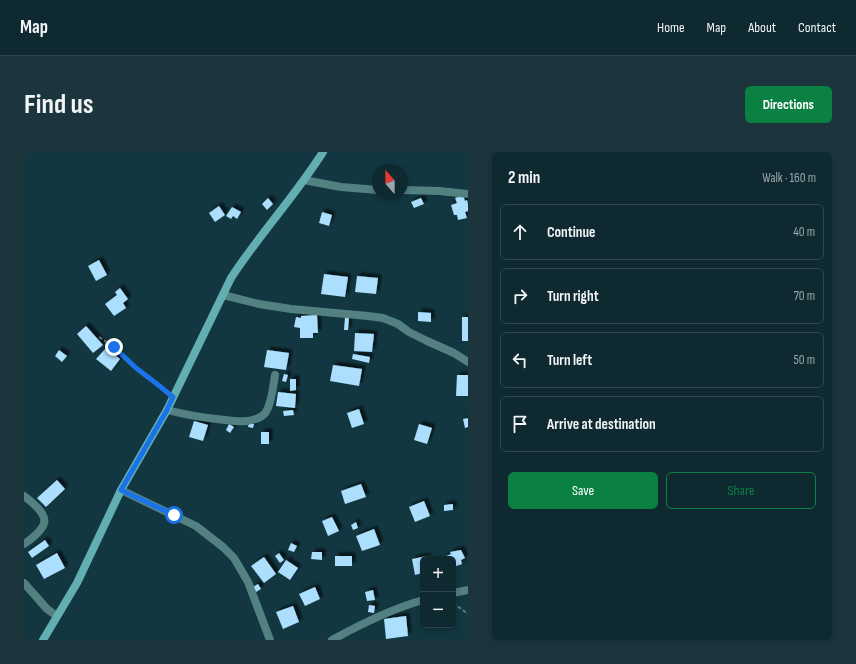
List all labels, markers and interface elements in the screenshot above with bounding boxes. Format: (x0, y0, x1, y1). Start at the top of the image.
text: Map (20, 16, 48, 39)
text: Home (657, 19, 685, 36)
text: Map (707, 19, 726, 36)
text: About (748, 19, 776, 36)
text: Contact (798, 19, 836, 36)
button: Directions (745, 86, 832, 123)
text: Find us (24, 88, 93, 121)
north arrow (372, 164, 408, 200)
text: 2 min (508, 168, 540, 188)
text: Walk · 160 m (762, 170, 816, 186)
icon: ahead (509, 221, 531, 243)
text: Continue (547, 223, 596, 242)
text: 40 m (793, 224, 815, 240)
icon: right (509, 285, 531, 307)
text: Turn right (547, 287, 599, 306)
text: 70 m (794, 288, 815, 304)
route end (105, 338, 123, 356)
icon: left (509, 349, 531, 371)
text: Turn left (547, 351, 592, 370)
text: 50 m (794, 352, 815, 368)
icon: arrive (509, 413, 531, 435)
text: Arrive at destination (547, 415, 656, 434)
button: Save (508, 472, 658, 509)
button: Share (666, 472, 816, 509)
route start (165, 506, 183, 524)
map controls (420, 556, 456, 628)
button: + (420, 556, 456, 592)
button: − (420, 592, 456, 628)

